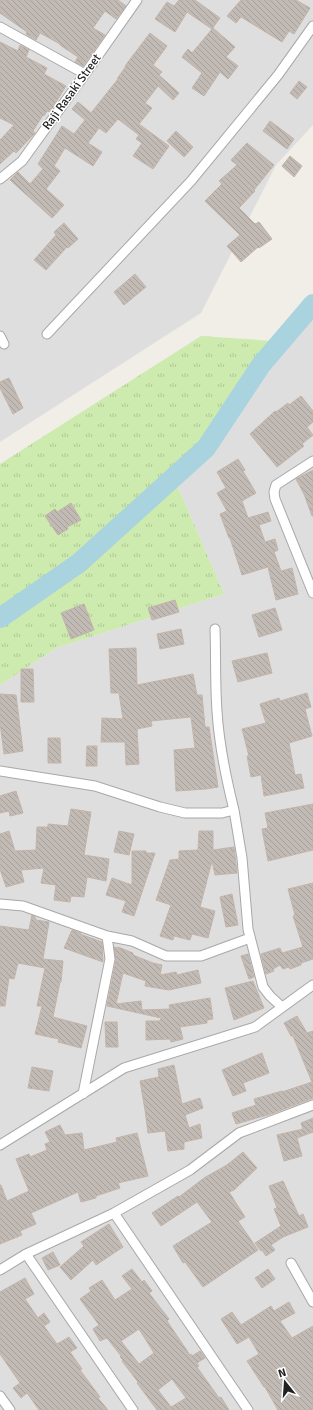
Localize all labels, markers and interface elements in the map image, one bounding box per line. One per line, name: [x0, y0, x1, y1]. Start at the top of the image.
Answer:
street label: Raji Rasaki Street: [39, 51, 105, 133]
north arrow: [265, 1362, 305, 1402]
text: N: [277, 1366, 288, 1380]

